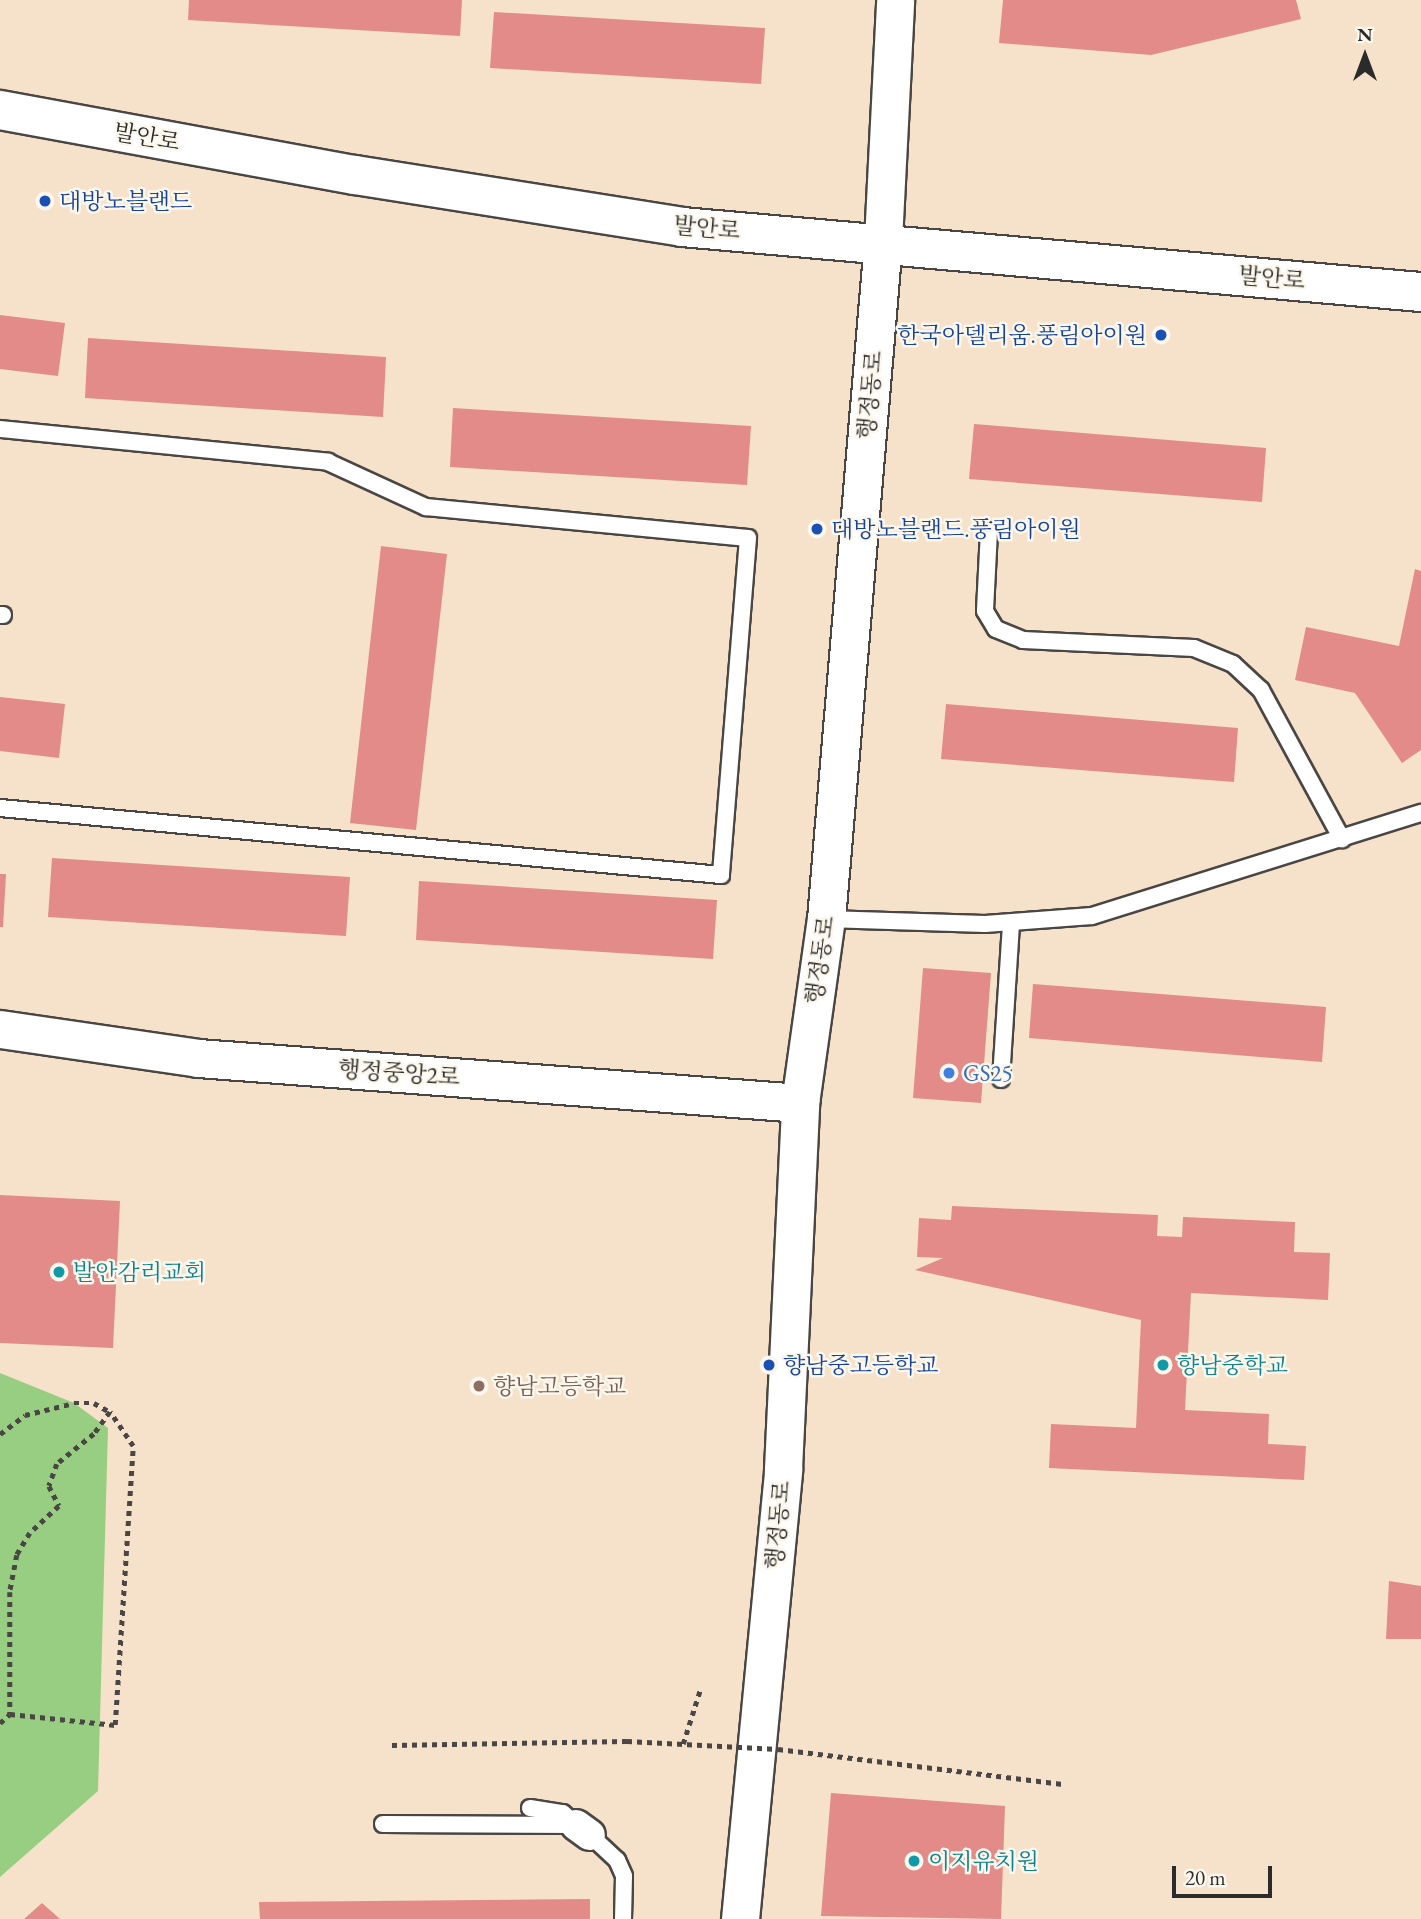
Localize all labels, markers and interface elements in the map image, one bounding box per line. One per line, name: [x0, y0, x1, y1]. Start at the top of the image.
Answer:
north arrow: [1330, 21, 1400, 91]
text: N: [1357, 22, 1373, 47]
street label: 발안로: [112, 118, 182, 156]
place label: 대방노블랜드: [59, 187, 192, 215]
marker: 대방노블랜드: [37, 193, 53, 209]
street label: 발안로: [673, 211, 741, 245]
street label: 발안로: [1238, 261, 1306, 295]
place label: 한국아델리움.풍림아이원: [897, 321, 1147, 349]
marker: 한국아델리움.풍림아이원: [1153, 327, 1169, 343]
street label: 행정동로: [852, 350, 888, 440]
place label: 대방노블랜드.풍림아이원: [831, 515, 1081, 543]
marker: 대방노블랜드.풍림아이원: [809, 521, 825, 537]
street label: 행정동로: [800, 914, 840, 1006]
street label: 행정중앙2로: [337, 1055, 461, 1091]
place label: GS25: [963, 1059, 1013, 1087]
marker: GS25: [941, 1065, 957, 1081]
place label: 발안감리교회: [73, 1258, 206, 1286]
marker: 발안감리교회: [51, 1264, 67, 1280]
place label: 향남중고등학교: [783, 1351, 939, 1379]
place label: 향남중학교: [1177, 1351, 1288, 1379]
marker: 향남중고등학교: [761, 1357, 777, 1373]
marker: 향남중학교: [1155, 1357, 1171, 1373]
place label: 향남고등학교: [493, 1372, 626, 1400]
marker: 향남고등학교: [471, 1378, 487, 1394]
street label: 행정동로: [760, 1480, 796, 1570]
place label: 이지유치원: [928, 1847, 1039, 1875]
marker: 이지유치원: [906, 1853, 922, 1869]
scale bar: [1176, 1853, 1276, 1897]
text: 20 m: [1185, 1864, 1226, 1891]

